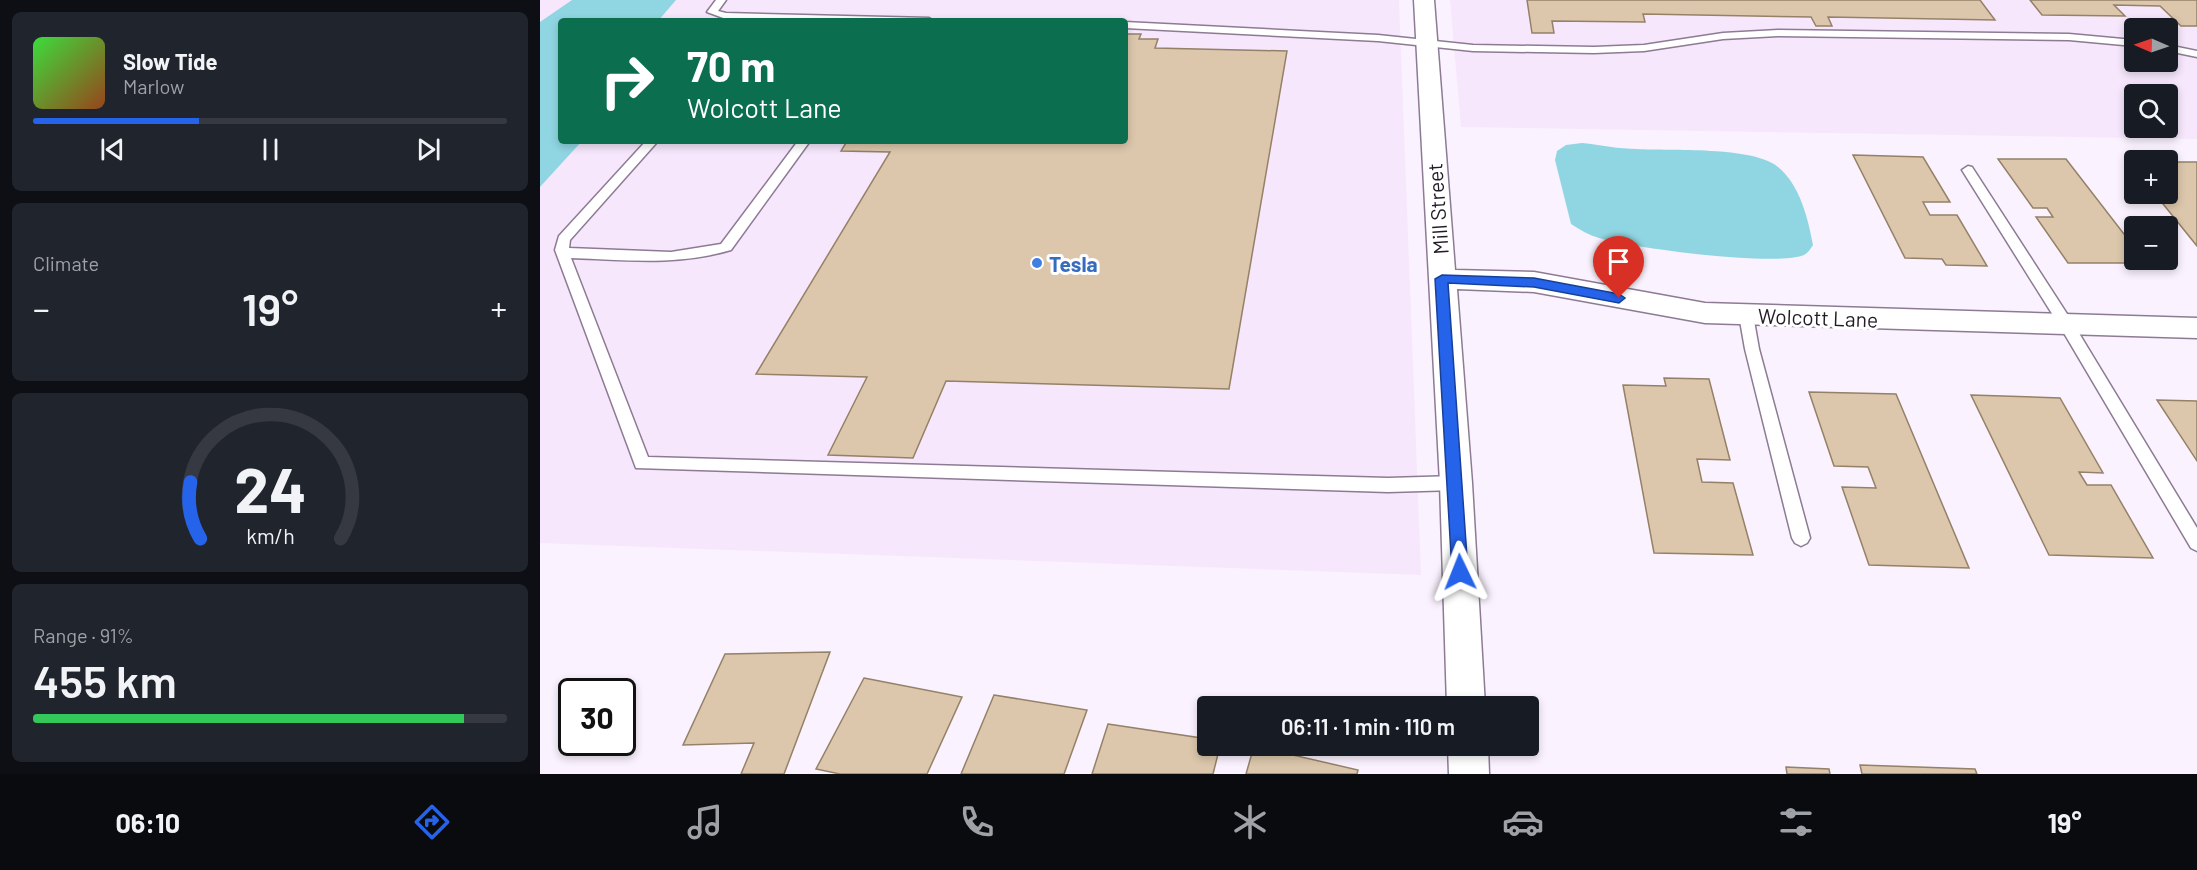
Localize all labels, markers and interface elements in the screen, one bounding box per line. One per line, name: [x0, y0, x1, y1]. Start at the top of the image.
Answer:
north arrow: [2124, 18, 2178, 72]
map controls: [2124, 18, 2178, 270]
text: 70 m: [687, 40, 775, 90]
icon: right: [588, 42, 666, 120]
text: Slow Tide: [123, 48, 218, 74]
text: Marlow: [123, 74, 184, 98]
button: search: [2124, 84, 2178, 138]
text: Wolcott Lane: [687, 91, 842, 123]
icon: previous: [96, 133, 129, 166]
icon: pause: [254, 133, 287, 166]
icon: next: [412, 133, 445, 166]
button: +: [2124, 150, 2178, 204]
street label: Mill Street: [1421, 162, 1453, 256]
button: −: [2124, 216, 2178, 270]
pin: [1593, 236, 1644, 298]
icon: arrive: [1602, 245, 1635, 278]
text: Climate: [33, 251, 99, 275]
place label: Tesla: [1049, 251, 1098, 276]
marker: Tesla: [1030, 256, 1044, 270]
text: 19°: [242, 281, 298, 335]
text: −: [33, 288, 50, 328]
text: +: [491, 288, 507, 328]
street label: Wolcott Lane: [1757, 302, 1879, 332]
text: 24: [234, 451, 306, 525]
text: km/h: [246, 524, 294, 549]
position arrow: [1428, 540, 1492, 604]
text: Range · 91%: [33, 623, 134, 647]
text: 455 km: [33, 653, 177, 707]
speed limit sign: 30: [558, 678, 636, 756]
text: 06:11 · 1 min · 110 m: [1281, 713, 1455, 739]
icon: directions: [411, 801, 453, 843]
icon: music: [684, 801, 726, 843]
icon: phone: [956, 801, 998, 843]
icon: climate: [1229, 801, 1271, 843]
icon: car: [1502, 801, 1544, 843]
icon: filters: [1775, 801, 1817, 843]
text: 06:10: [115, 806, 180, 838]
text: 19°: [2048, 806, 2082, 838]

